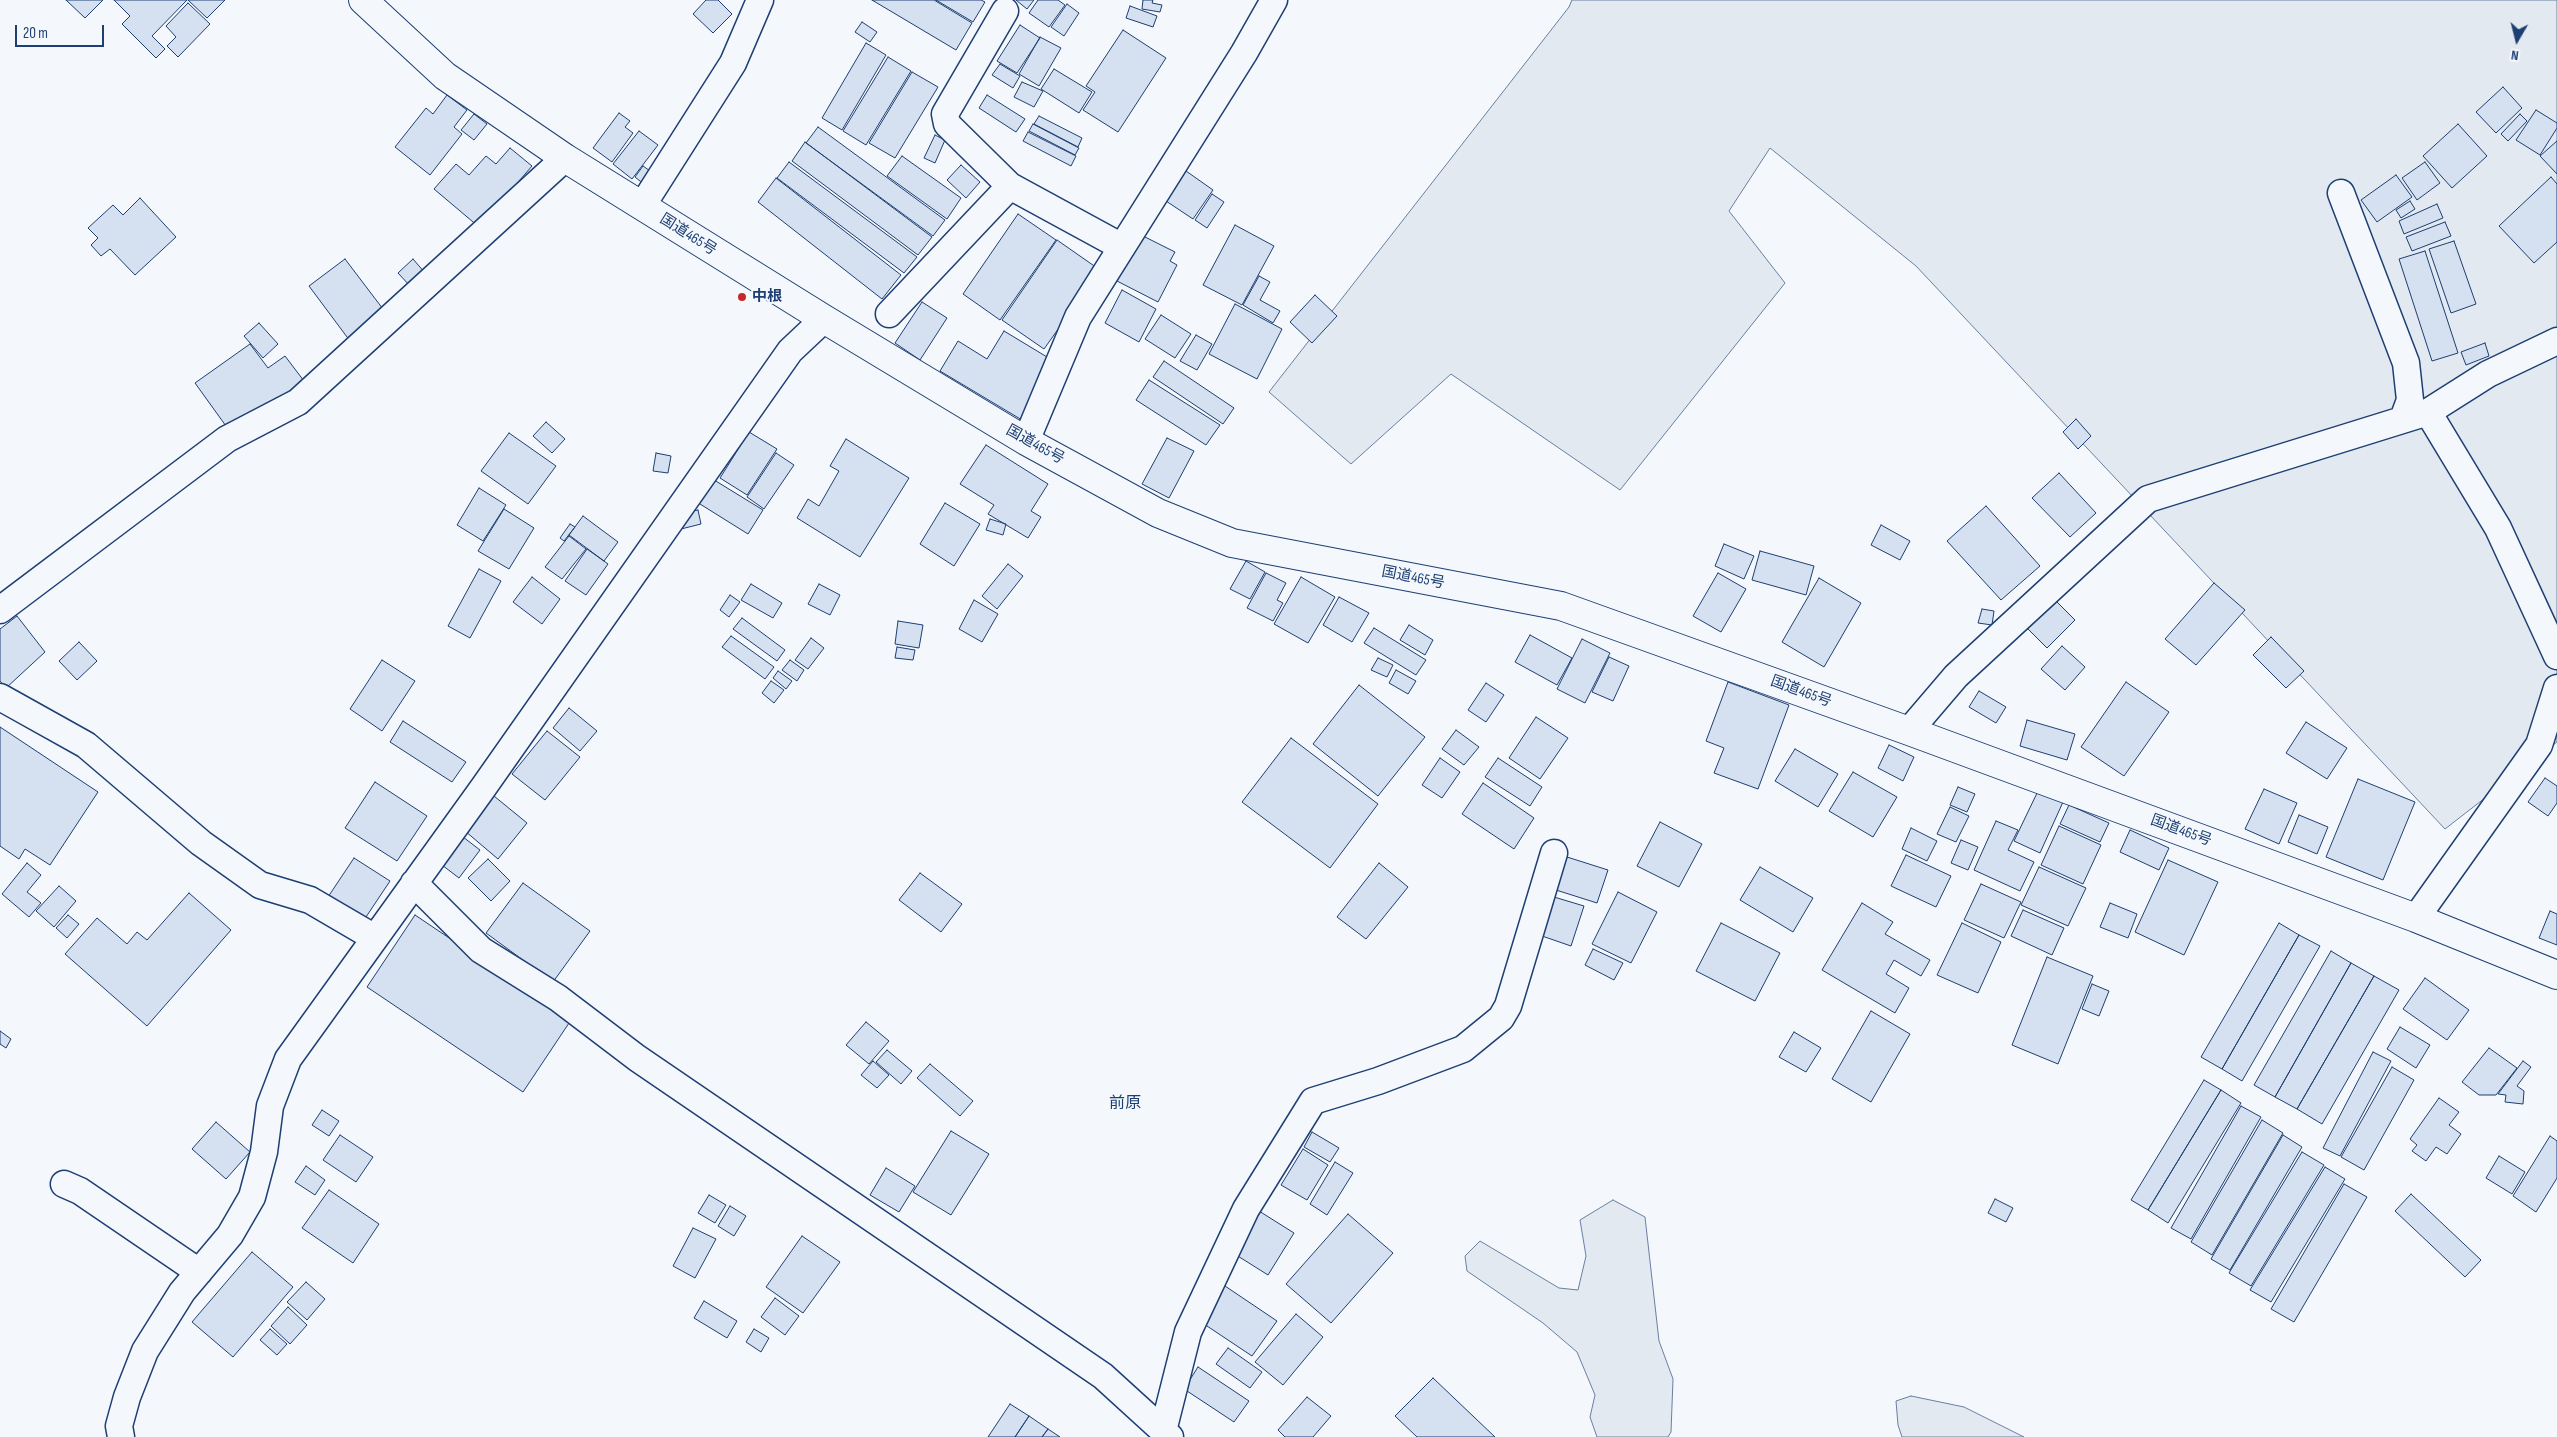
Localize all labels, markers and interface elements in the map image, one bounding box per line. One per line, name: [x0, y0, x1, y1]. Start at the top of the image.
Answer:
scale bar: [18, 15, 106, 47]
north arrow: [2492, 15, 2542, 65]
text: 20 m: [23, 24, 48, 43]
text: N: [2510, 46, 2520, 64]
street label: 国道465号: [656, 210, 720, 260]
place label: 中根: [752, 288, 782, 306]
marker: 中根: [736, 291, 748, 303]
street label: 国道465号: [1003, 422, 1067, 468]
street label: 国道465号: [1380, 563, 1446, 593]
street label: 国道465号: [1768, 673, 1834, 711]
street label: 国道465号: [2148, 812, 2214, 850]
district label: 前原: [1109, 1094, 1141, 1114]

